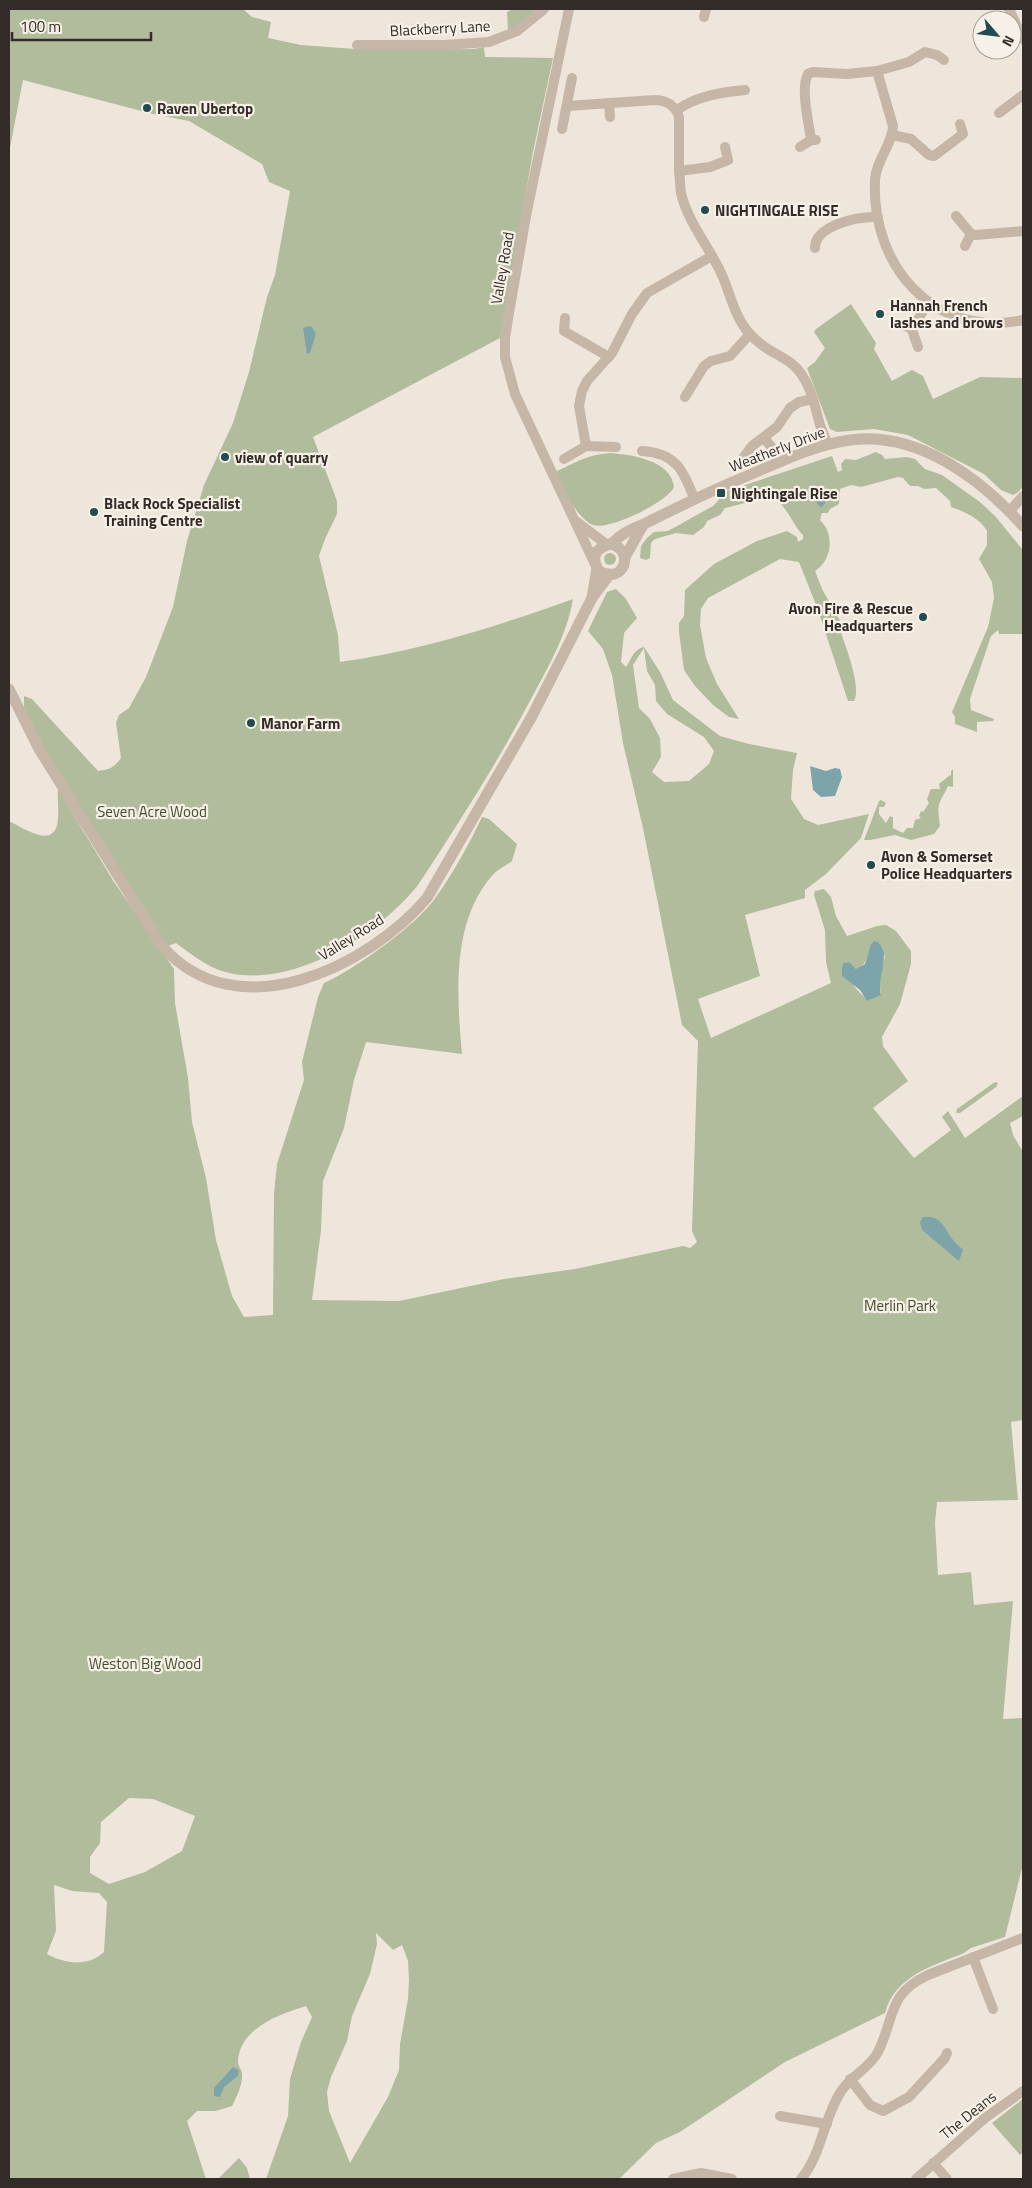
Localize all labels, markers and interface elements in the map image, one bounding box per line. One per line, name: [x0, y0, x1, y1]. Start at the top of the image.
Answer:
scale bar: [12, 10, 151, 42]
north arrow: [972, 10, 1022, 60]
street label: Blackberry Lane: [389, 14, 491, 42]
text: 100 m: [20, 15, 61, 38]
text: N: [997, 32, 1020, 51]
place label: Raven Ubertop: [157, 97, 253, 120]
marker: Raven Ubertop: [141, 102, 153, 114]
place label: NIGHTINGALE RISE: [715, 199, 839, 222]
marker: NIGHTINGALE RISE: [699, 204, 711, 216]
street label: Valley Road: [484, 230, 520, 306]
place label: Hannah French lashes and brows: [890, 294, 1003, 334]
marker: Hannah French lashes and brows: [874, 308, 886, 320]
street label: Weatherly Drive: [726, 420, 828, 478]
place label: view of quarry: [235, 446, 329, 469]
marker: view of quarry: [219, 451, 231, 463]
place label: Nightingale Rise: [731, 482, 838, 505]
marker: Nightingale Rise: [715, 487, 727, 499]
place label: Black Rock Specialist Training Centre: [104, 492, 241, 532]
marker: Black Rock Specialist Training Centre: [88, 506, 100, 518]
place label: Avon Fire & Rescue Headquarters: [789, 597, 913, 637]
marker: Avon Fire & Rescue Headquarters: [917, 611, 929, 623]
place label: Manor Farm: [261, 712, 340, 735]
marker: Manor Farm: [245, 717, 257, 729]
park label: Seven Acre Wood: [97, 800, 207, 823]
place label: Avon & Somerset Police Headquarters: [881, 845, 1012, 885]
marker: Avon & Somerset Police Headquarters: [865, 859, 877, 871]
street label: Valley Road: [314, 908, 388, 966]
park label: Merlin Park: [864, 1294, 936, 1317]
park label: Weston Big Wood: [89, 1652, 201, 1675]
street label: The Deans: [935, 2085, 1001, 2145]

